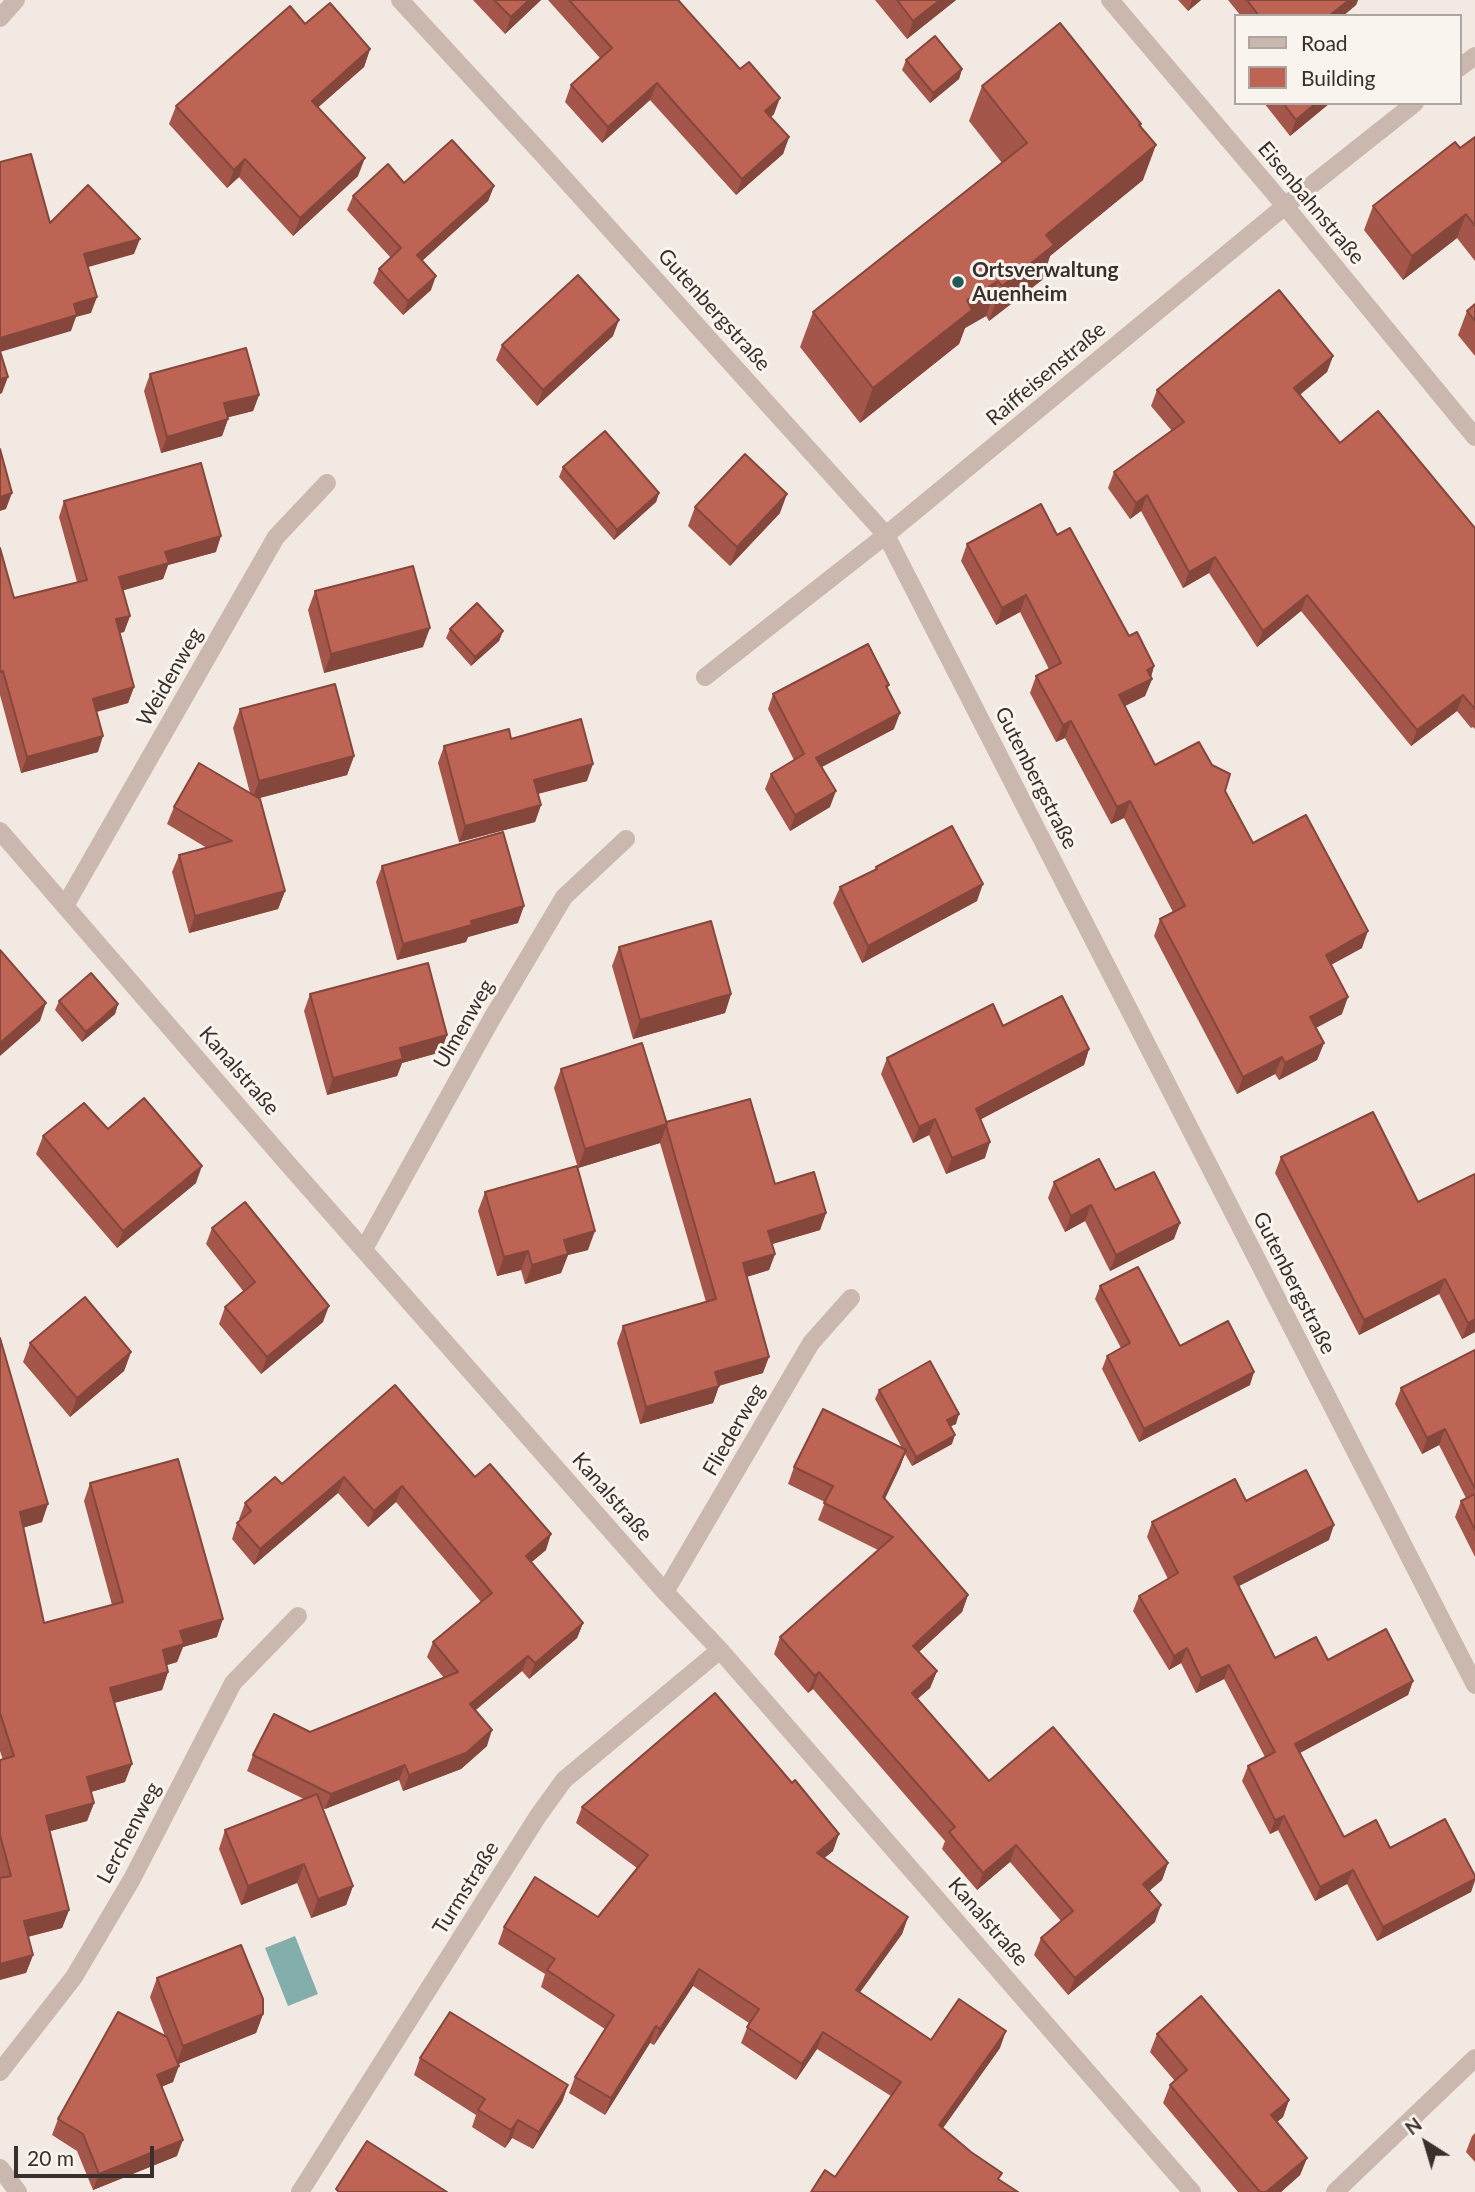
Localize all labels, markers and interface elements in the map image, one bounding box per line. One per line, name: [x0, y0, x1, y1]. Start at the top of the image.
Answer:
legend: [1234, 14, 1461, 105]
text: Road: [1301, 30, 1348, 55]
text: Building: [1301, 65, 1376, 90]
street label: Eisenbahnstraße: [1252, 137, 1370, 269]
street label: Gutenbergstraße: [652, 244, 776, 376]
place label: Ortsverwaltung Auenheim: [972, 257, 1118, 307]
marker: Ortsverwaltung Auenheim: [950, 274, 966, 290]
street label: Raiffeisenstraße: [981, 317, 1111, 431]
street label: Weidenweg: [132, 623, 208, 731]
street label: Gutenbergstraße: [989, 703, 1083, 853]
street label: Ulmenweg: [428, 975, 500, 1073]
street label: Kanalstraße: [194, 1022, 284, 1120]
street label: Gutenbergstraße: [1247, 1208, 1341, 1358]
street label: Fliederweg: [698, 1380, 770, 1480]
street label: Kanalstraße: [567, 1448, 657, 1546]
street label: Lerchenweg: [92, 1778, 166, 1888]
street label: Turmstraße: [428, 1837, 504, 1939]
street label: Kanalstraße: [943, 1873, 1033, 1971]
north arrow: [1391, 2108, 1461, 2178]
text: N: [1400, 2112, 1426, 2139]
scale bar: [18, 2132, 158, 2176]
text: 20 m: [27, 2145, 74, 2170]

